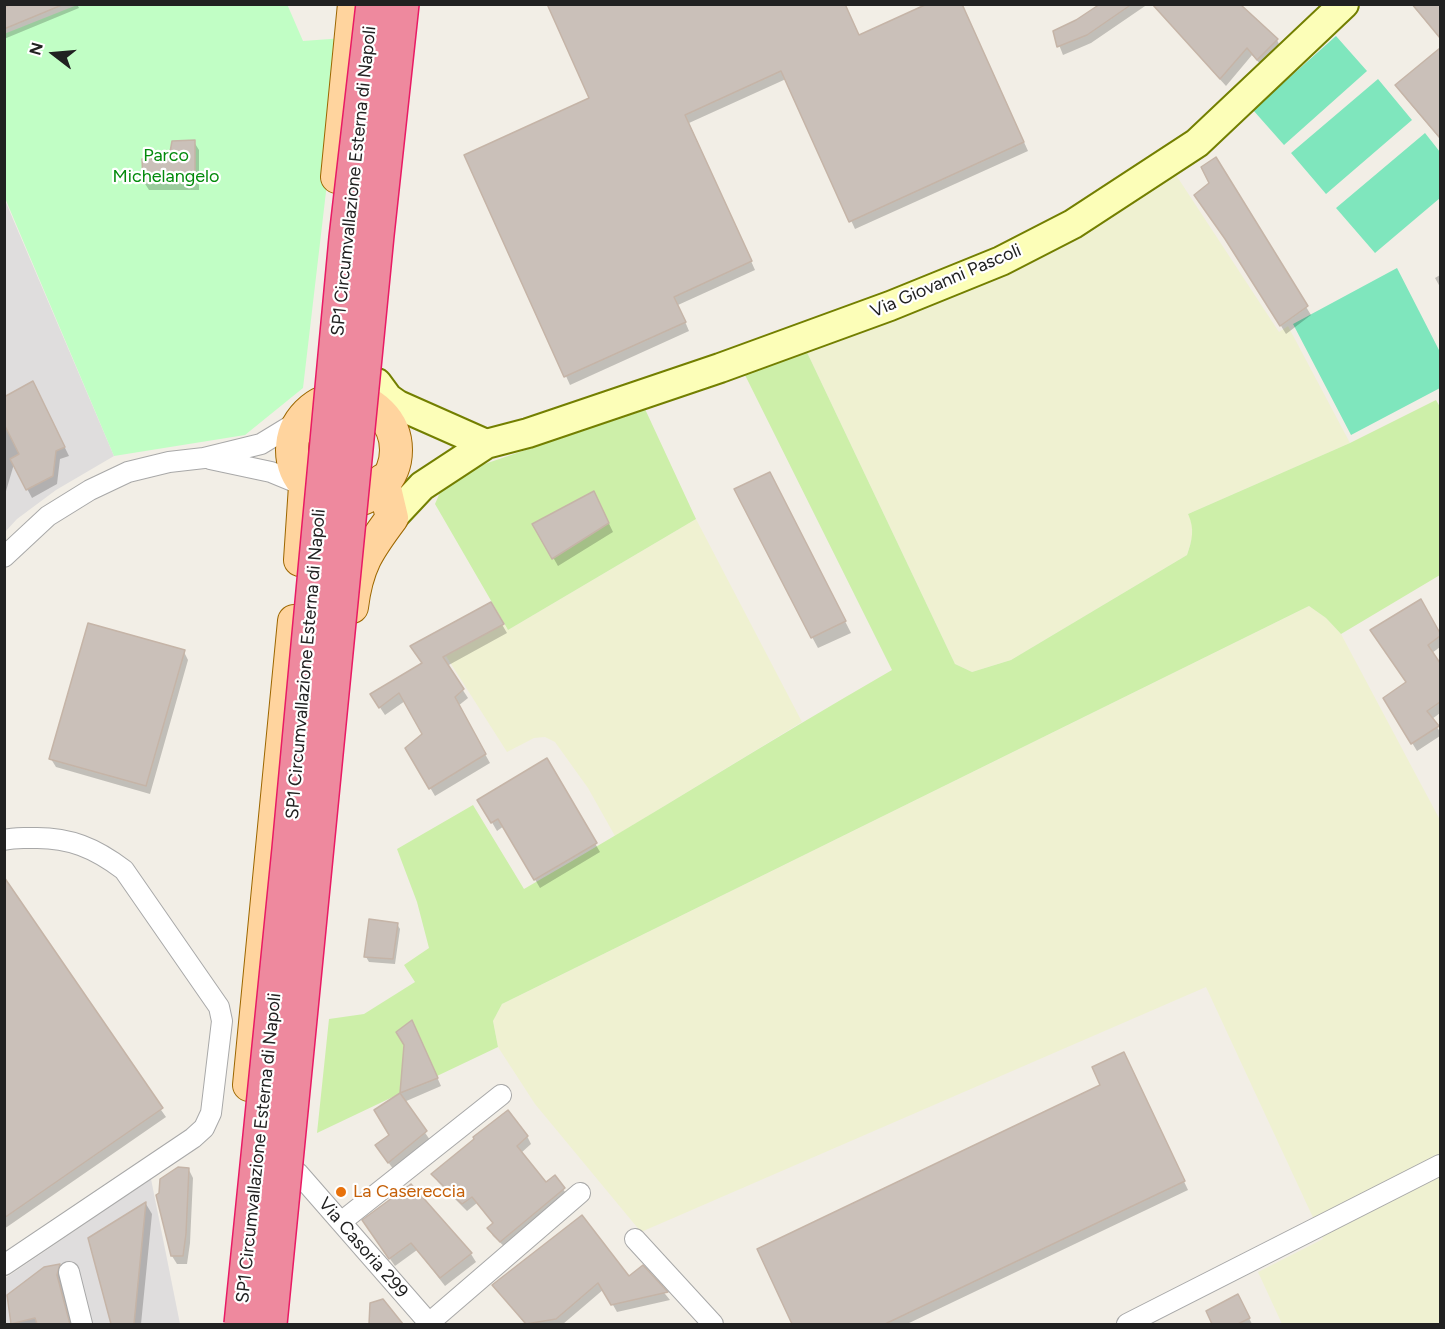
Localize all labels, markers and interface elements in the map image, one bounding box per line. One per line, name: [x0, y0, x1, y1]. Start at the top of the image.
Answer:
north arrow: [24, 24, 84, 84]
street label: SP1 Circumvallazione Esterna di Napoli: [327, 25, 381, 337]
text: N: [25, 40, 47, 57]
park label: Parco Michelangelo: [113, 145, 219, 188]
street label: Via Giovanni Pascoli: [867, 240, 1025, 322]
street label: SP1 Circumvallazione Esterna di Napoli: [282, 508, 330, 820]
street label: SP1 Circumvallazione Esterna di Napoli: [232, 992, 286, 1304]
place label: La Casereccia: [353, 1181, 465, 1203]
marker: La Casereccia: [334, 1185, 348, 1199]
street label: Via Casoria 299: [314, 1194, 412, 1302]

